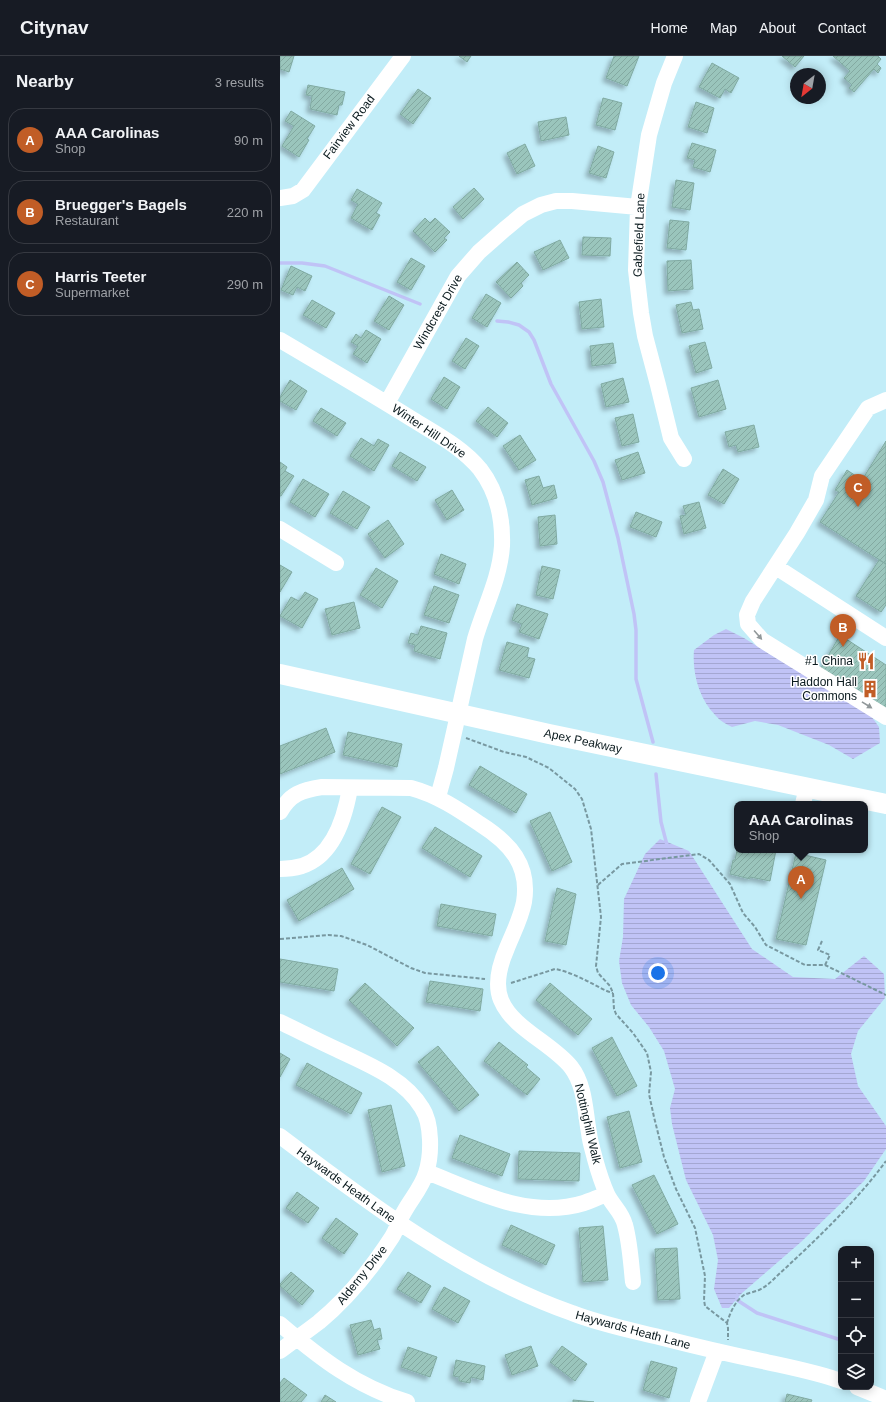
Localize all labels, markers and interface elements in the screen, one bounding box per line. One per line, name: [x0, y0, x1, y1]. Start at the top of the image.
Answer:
text: Citynav: [20, 17, 89, 38]
text: Home: [651, 20, 688, 36]
text: Map: [710, 20, 737, 36]
text: About: [759, 20, 796, 36]
text: Contact: [818, 20, 866, 36]
north arrow: [790, 68, 826, 104]
text: Nearby: [16, 72, 74, 91]
text: 3 results: [215, 75, 264, 90]
street label: Fairview Road: [320, 92, 378, 162]
text: AAA Carolinas: [55, 124, 159, 141]
text: A: [25, 133, 35, 148]
text: 90 m: [234, 133, 263, 148]
text: Shop: [55, 141, 85, 156]
street label: Gablefield Lane: [631, 192, 647, 277]
text: Bruegger's Bagels: [55, 196, 187, 213]
text: B: [25, 205, 35, 220]
text: 220 m: [227, 205, 263, 220]
text: Restaurant: [55, 213, 119, 228]
text: Harris Teeter: [55, 268, 146, 285]
street label: Windcrest Drive: [411, 272, 465, 352]
text: C: [25, 277, 35, 292]
text: 290 m: [227, 277, 263, 292]
text: Supermarket: [55, 285, 129, 300]
street label: Winter Hill Drive: [389, 401, 469, 461]
pin: C: [845, 474, 871, 507]
pin: B: [830, 614, 856, 647]
one-way arrow: [753, 630, 762, 640]
restaurant icon: #1 China: [856, 651, 876, 671]
place label: #1 China: [805, 654, 853, 668]
place label: Haddon Hall Commons: [791, 675, 857, 703]
building icon: Haddon Hall Commons: [860, 679, 880, 699]
one-way arrow: [861, 702, 873, 709]
street label: Apex Peakway: [543, 726, 623, 756]
popup: [734, 801, 868, 853]
text: AAA Carolinas: [749, 811, 853, 828]
text: Shop: [749, 828, 779, 843]
pin: A: [788, 866, 814, 899]
your location: [648, 963, 668, 983]
street label: Nottinghill Walk: [572, 1082, 604, 1167]
street label: Haywards Heath Lane: [294, 1144, 398, 1226]
street label: Alderny Drive: [334, 1242, 390, 1307]
map controls: [838, 1246, 874, 1390]
button: +: [838, 1246, 874, 1282]
button: −: [838, 1282, 874, 1318]
street label: Haywards Heath Lane: [574, 1308, 692, 1352]
button: locate: [838, 1318, 874, 1354]
button: layers: [838, 1354, 874, 1390]

